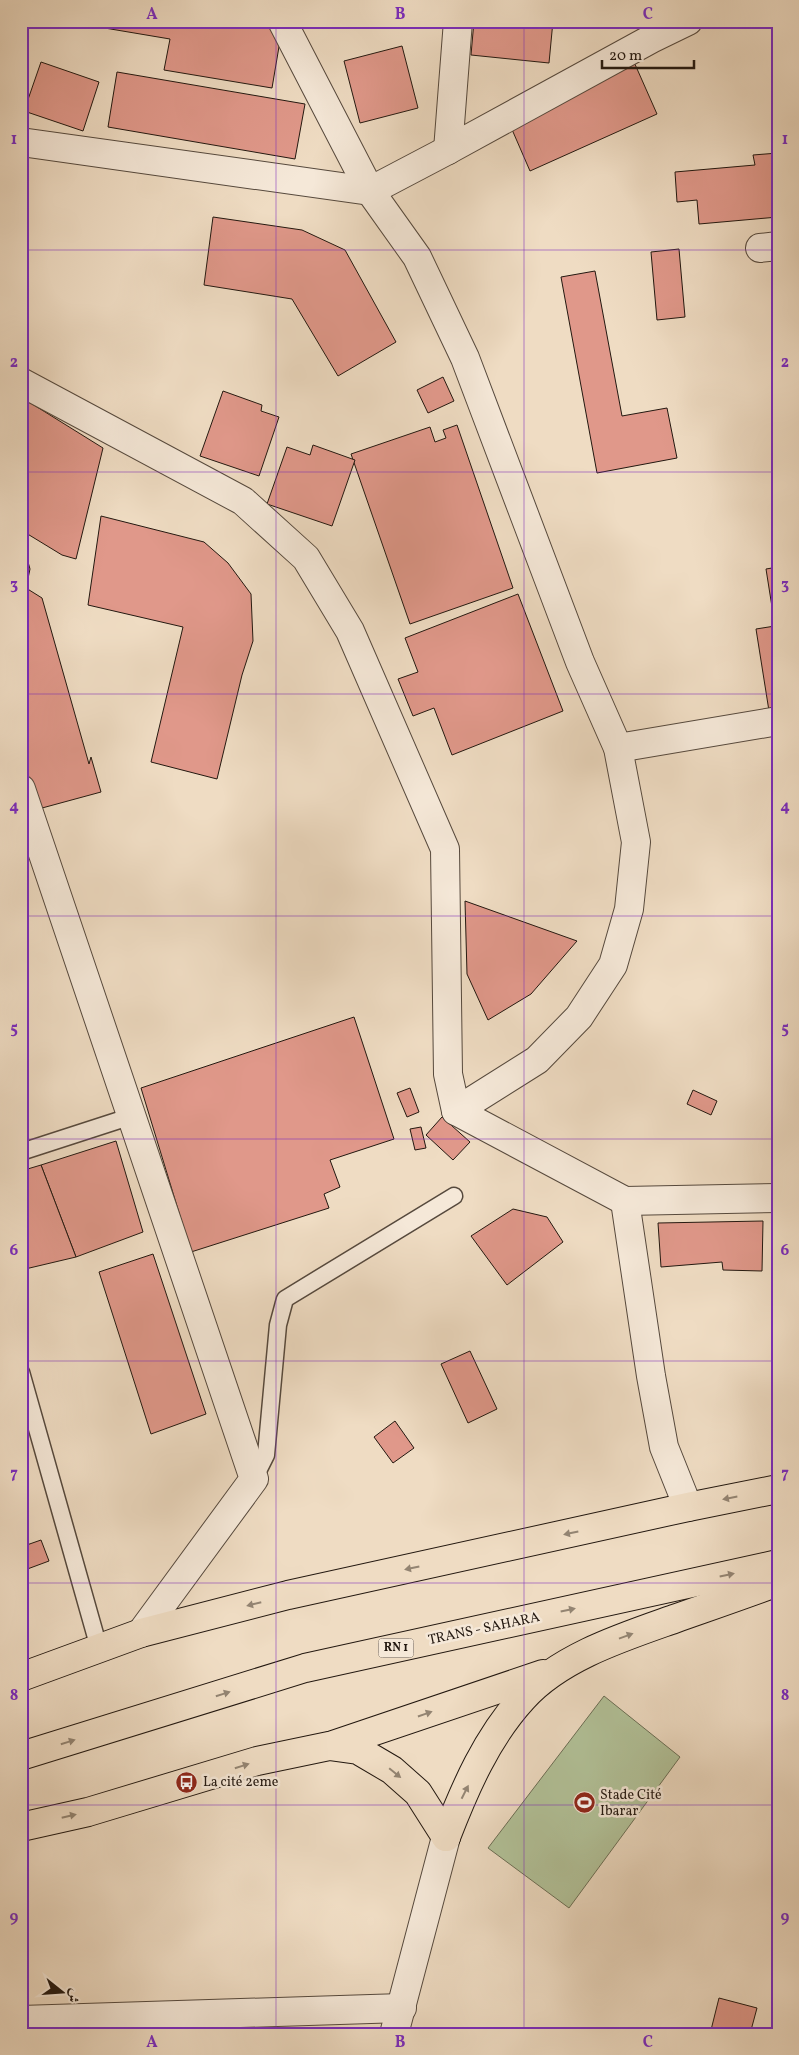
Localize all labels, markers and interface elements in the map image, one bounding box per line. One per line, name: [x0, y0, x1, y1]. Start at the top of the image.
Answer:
text: A: [146, 4, 158, 26]
text: B: [395, 4, 406, 26]
text: C: [643, 4, 653, 26]
scale bar: [602, 38, 694, 70]
text: 20 m: [609, 46, 642, 67]
text: 1: [11, 129, 17, 151]
text: 1: [782, 129, 788, 151]
text: 2: [10, 352, 18, 374]
text: 2: [781, 352, 789, 374]
text: 3: [10, 574, 18, 596]
text: 3: [781, 574, 789, 596]
text: 4: [9, 796, 19, 818]
text: 4: [780, 796, 790, 818]
text: 5: [10, 1018, 18, 1040]
text: 5: [781, 1018, 789, 1040]
text: 6: [10, 1240, 19, 1262]
text: 6: [781, 1240, 790, 1262]
text: 7: [10, 1463, 18, 1485]
text: 7: [781, 1463, 789, 1485]
one-way arrow: [722, 1495, 738, 1503]
one-way arrow: [563, 1529, 579, 1537]
one-way arrow: [405, 1564, 420, 1572]
one-way arrow: [719, 1571, 735, 1579]
one-way arrow: [246, 1600, 262, 1608]
one-way arrow: [560, 1606, 576, 1614]
street label: TRANS - SAHARA: [426, 1608, 542, 1650]
one-way arrow: [619, 1632, 634, 1639]
road number: RN 1: [378, 1639, 414, 1658]
text: 8: [10, 1685, 18, 1707]
text: 8: [781, 1685, 789, 1707]
one-way arrow: [216, 1689, 231, 1697]
one-way arrow: [418, 1710, 433, 1718]
one-way arrow: [60, 1738, 75, 1745]
one-way arrow: [234, 1761, 249, 1769]
one-way arrow: [388, 1767, 401, 1778]
bus stop icon: La cité 2eme: [175, 1770, 199, 1794]
place label: La cité 2eme: [203, 1773, 279, 1792]
one-way arrow: [461, 1785, 469, 1799]
place label: Stade Cité Ibarar: [600, 1786, 662, 1821]
sports icon: Stade Cité Ibarar: [572, 1791, 596, 1815]
one-way arrow: [61, 1812, 76, 1820]
text: 9: [10, 1907, 19, 1929]
text: 9: [781, 1907, 790, 1929]
north arrow: [38, 1968, 88, 2018]
text: ش: [62, 1986, 84, 2005]
text: A: [146, 2032, 158, 2054]
text: B: [395, 2032, 406, 2054]
text: C: [643, 2032, 653, 2054]

